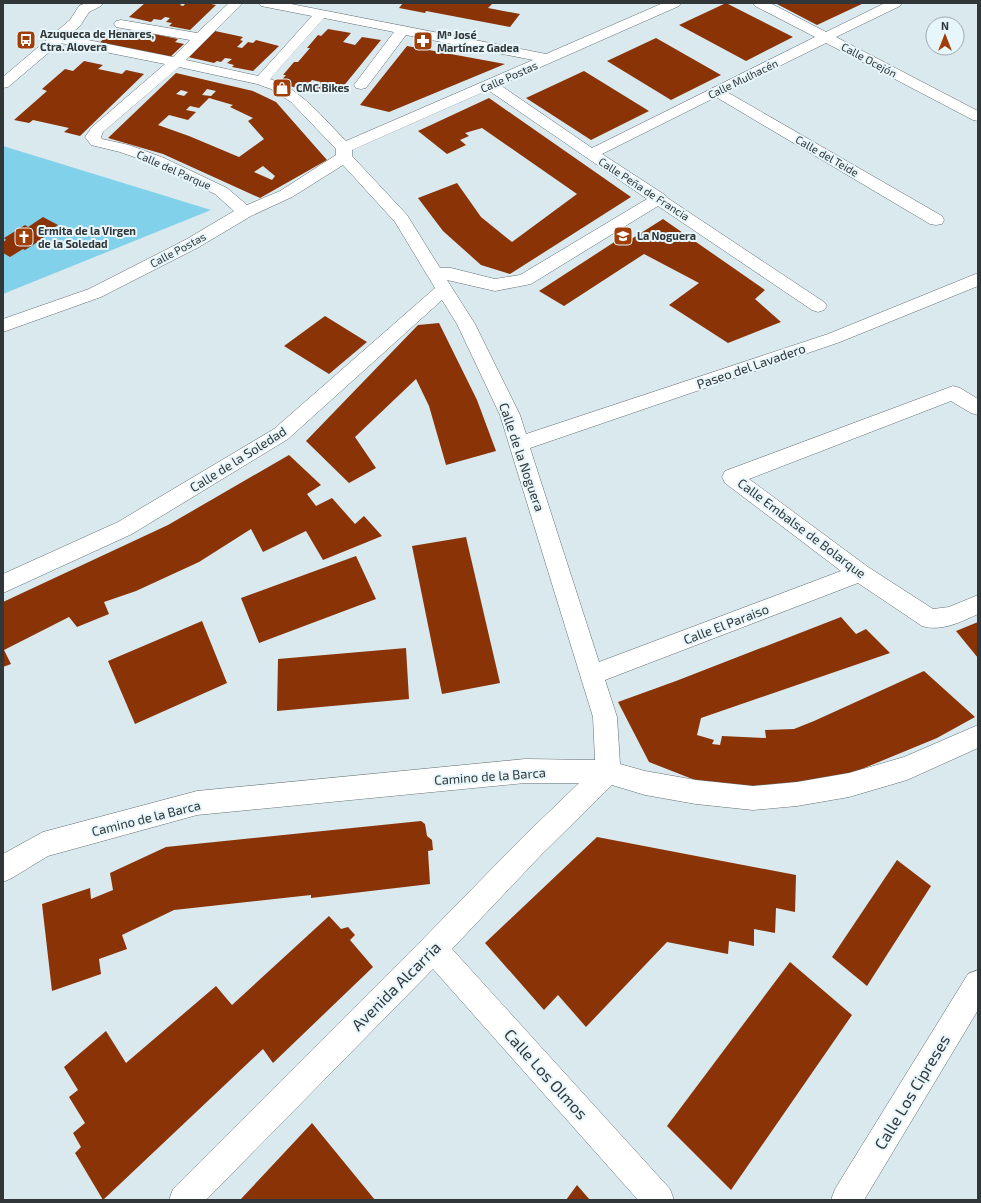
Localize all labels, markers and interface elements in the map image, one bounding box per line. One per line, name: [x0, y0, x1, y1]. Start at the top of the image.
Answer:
north arrow: [925, 16, 965, 56]
text: N: [941, 19, 949, 32]
place label: Azuqueca de Henares, Ctra. Alovera: [40, 27, 154, 53]
place label: Mª José Martínez Gadea: [437, 28, 519, 54]
bus stop icon: Azuqueca de Henares, Ctra. Alovera: [15, 29, 37, 51]
pharmacy icon: Mª José Martínez Gadea: [412, 30, 434, 52]
street label: Calle Ocejón: [839, 39, 899, 81]
street label: Calle Mulhacén: [706, 56, 780, 101]
street label: Calle Postas: [478, 58, 540, 95]
shop icon: CMC Bikes: [271, 77, 293, 99]
place label: CMC Bikes: [296, 81, 350, 94]
street label: Calle del Teide: [793, 132, 861, 179]
street label: Calle del Parque: [135, 147, 214, 192]
street label: Calle Peña de Francia: [596, 154, 692, 223]
place label: Ermita de la Virgen de la Soledad: [38, 224, 136, 250]
school or university icon: La Noguera: [612, 225, 634, 247]
church icon: Ermita de la Virgen de la Soledad: [13, 226, 35, 248]
street label: Calle Postas: [148, 229, 208, 270]
place label: La Noguera: [637, 229, 696, 242]
street label: Paseo del Lavadero: [694, 340, 808, 392]
street label: Calle de la Noguera: [496, 401, 548, 513]
street label: Calle de la Soledad: [187, 423, 289, 495]
street label: Calle Embalse de Bolarque: [735, 475, 869, 581]
street label: Calle El Paraiso: [681, 600, 771, 648]
street label: Camino de la Barca: [434, 764, 546, 788]
street label: Camino de la Barca: [90, 797, 202, 839]
street label: Avenida Alcarria: [347, 937, 444, 1034]
street label: Calle Los Olmos: [501, 1024, 592, 1123]
street label: Calle Los Cipreses: [870, 1031, 953, 1153]

